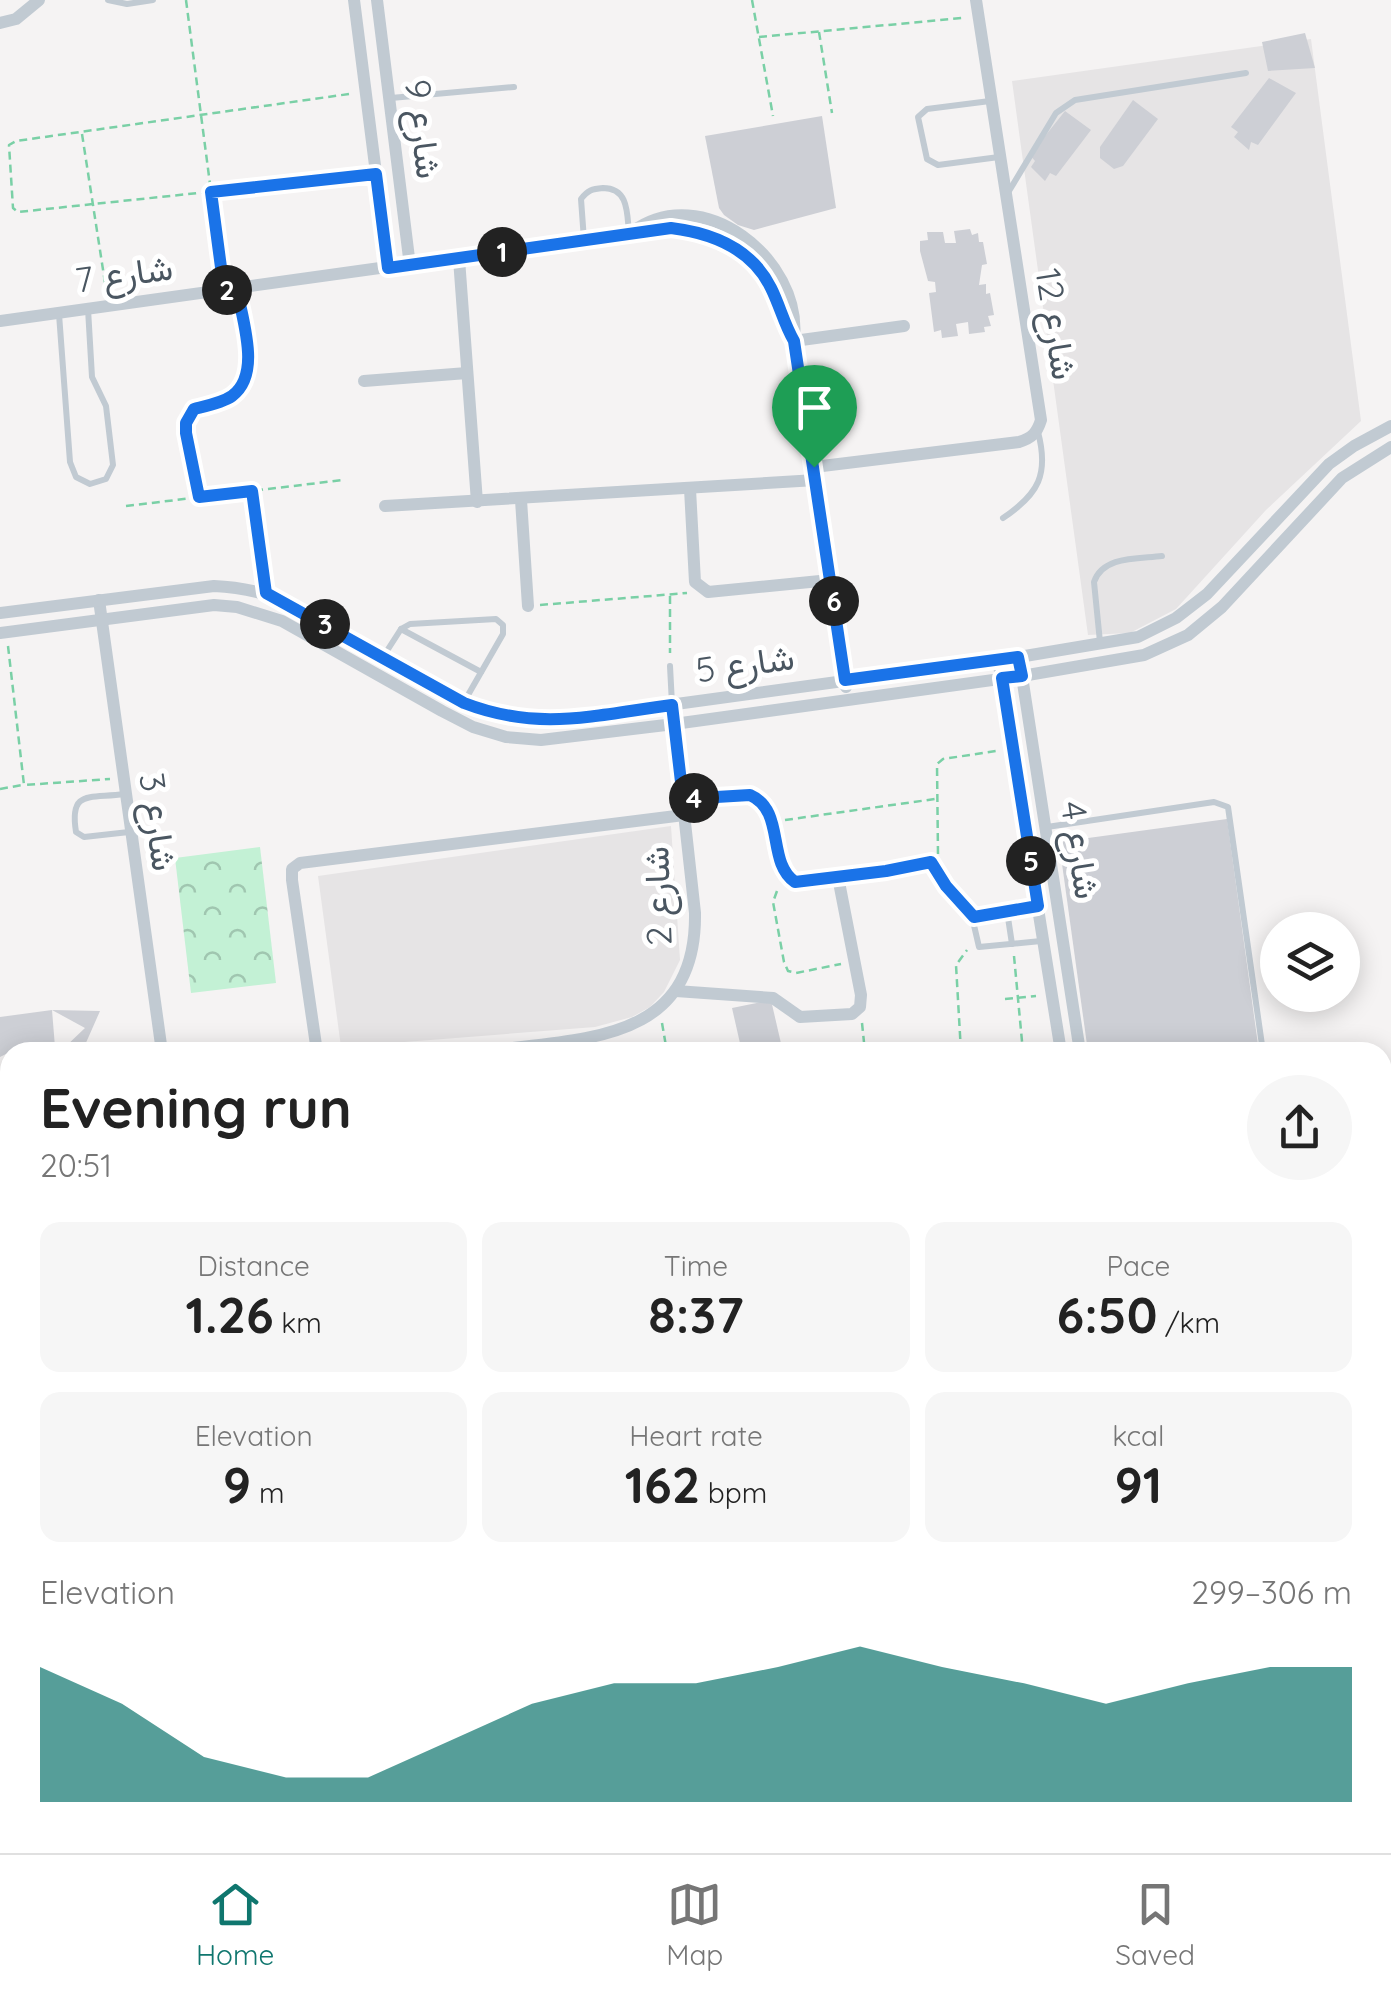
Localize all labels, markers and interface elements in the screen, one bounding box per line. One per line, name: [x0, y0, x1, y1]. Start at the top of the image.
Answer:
street label: شارع 9: [393, 77, 452, 181]
pin: 1: [477, 227, 527, 277]
text: 1: [497, 234, 507, 269]
street label: شارع 7: [72, 244, 176, 305]
pin: 2: [202, 265, 252, 315]
street label: شارع 12: [1024, 265, 1088, 383]
text: 2: [219, 272, 235, 307]
pin: [772, 365, 857, 468]
icon: arrive: [787, 380, 842, 435]
pin: 6: [809, 576, 859, 626]
text: 6: [826, 583, 842, 618]
pin: 3: [300, 599, 350, 649]
text: 3: [317, 606, 333, 641]
street label: شارع 5: [693, 634, 797, 695]
street label: شارع 3: [127, 770, 188, 874]
pin: 4: [669, 773, 719, 823]
text: 4: [686, 780, 702, 815]
street label: شارع 4: [1049, 798, 1110, 902]
pin: 5: [1006, 836, 1056, 886]
text: 5: [1023, 843, 1039, 878]
street label: شارع 2: [633, 846, 684, 946]
map controls: [1260, 912, 1360, 1012]
button: layers: [1260, 912, 1360, 1012]
text: Evening run: [40, 1073, 352, 1142]
button: share: [1247, 1075, 1352, 1180]
text: 20:51: [40, 1145, 112, 1185]
text: Distance: [198, 1248, 310, 1283]
text: Time: [664, 1248, 728, 1283]
text: Pace: [1106, 1248, 1170, 1283]
text: 1.26: [186, 1283, 274, 1346]
text: 8:37: [648, 1283, 744, 1346]
text: 6:50: [1057, 1283, 1157, 1346]
text: km: [274, 1305, 322, 1340]
text: /km: [1157, 1305, 1220, 1340]
text: Elevation: [195, 1418, 313, 1453]
text: Heart rate: [629, 1418, 763, 1453]
text: kcal: [1112, 1418, 1164, 1453]
text: 9: [223, 1453, 251, 1516]
text: 162: [625, 1453, 700, 1516]
text: 91: [1114, 1453, 1162, 1516]
text: m: [251, 1475, 284, 1510]
text: bpm: [700, 1475, 767, 1510]
text: Elevation: [40, 1572, 175, 1612]
text: 299–306 m: [1191, 1572, 1352, 1612]
tab: Home: [196, 1877, 274, 1972]
tab: Map: [666, 1877, 723, 1972]
tab: Saved: [1115, 1877, 1195, 1972]

